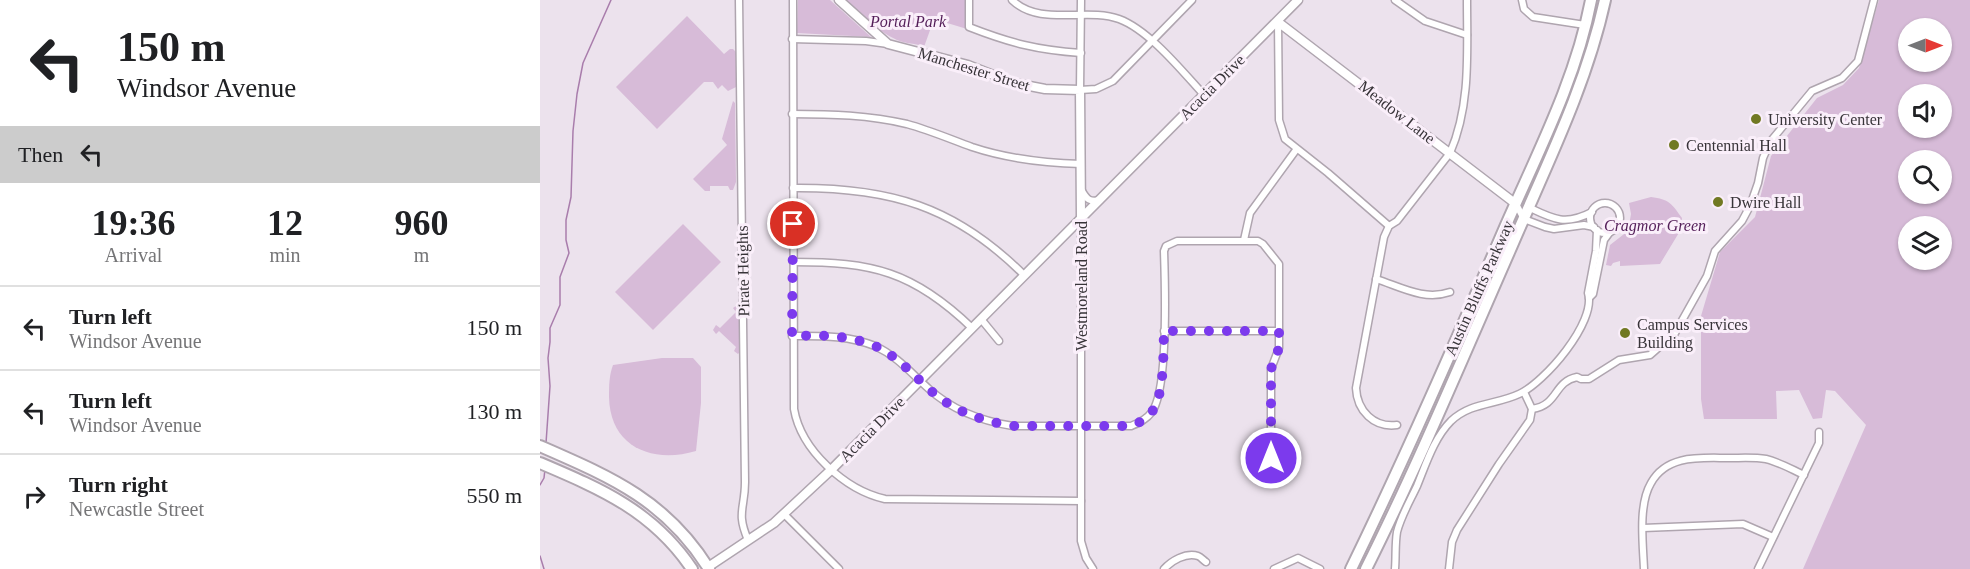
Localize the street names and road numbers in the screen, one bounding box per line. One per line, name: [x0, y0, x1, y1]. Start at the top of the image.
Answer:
street label: Manchester Street: [916, 44, 1032, 94]
street label: Acacia Drive: [1176, 51, 1248, 123]
street label: Meadow Lane: [1356, 77, 1438, 147]
street label: Austin Bluffs Parkway: [1441, 218, 1517, 359]
street label: Westmoreland Road: [1073, 221, 1090, 351]
street label: Pirate Heights: [734, 225, 753, 317]
street label: Acacia Drive: [836, 393, 908, 465]

